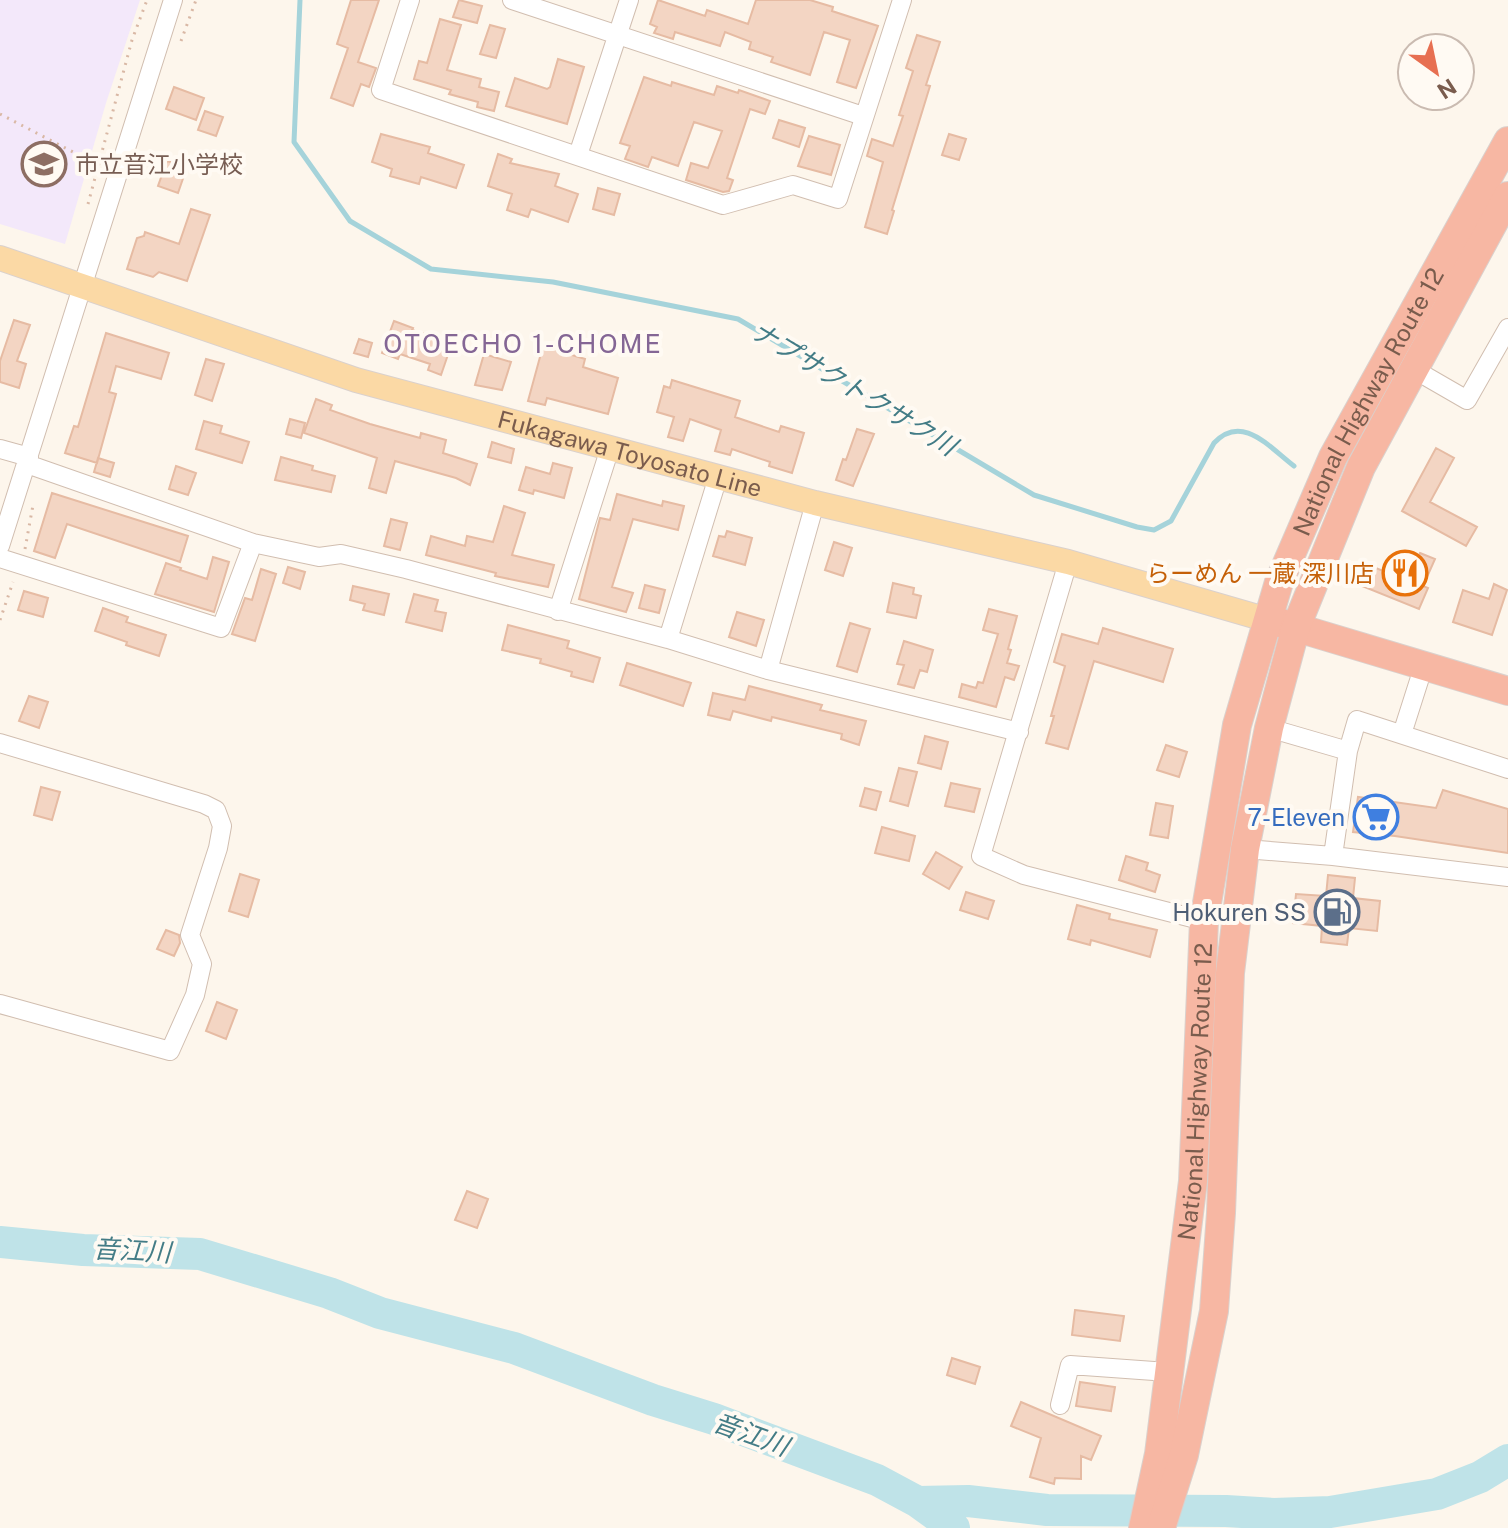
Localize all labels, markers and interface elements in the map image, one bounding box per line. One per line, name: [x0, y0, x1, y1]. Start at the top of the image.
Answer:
north arrow: [1396, 32, 1476, 112]
text: N: [1433, 73, 1461, 104]
school or university icon: 市立音江小学校: [20, 140, 68, 188]
place label: 市立音江小学校: [75, 150, 243, 178]
street label: National Highway Route 12: [1287, 263, 1449, 540]
water label: ナプサクトクサク川: [746, 314, 965, 463]
district label: OTOECHO 1-CHOME: [383, 328, 663, 359]
street label: Fukagawa Toyosato Line: [495, 405, 765, 502]
restaurant icon: らーめん 一蔵 深川店: [1381, 549, 1429, 597]
place label: らーめん 一蔵 深川店: [1146, 559, 1374, 587]
supermarket icon: 7-Eleven: [1352, 793, 1400, 841]
place label: 7-Eleven: [1248, 803, 1345, 831]
fuel station icon: Hokuren SS: [1313, 888, 1361, 936]
place label: Hokuren SS: [1172, 898, 1306, 926]
street label: National Highway Route 12: [1172, 942, 1217, 1242]
water label: 音江川: [92, 1232, 175, 1268]
water label: 音江川: [709, 1406, 796, 1463]

